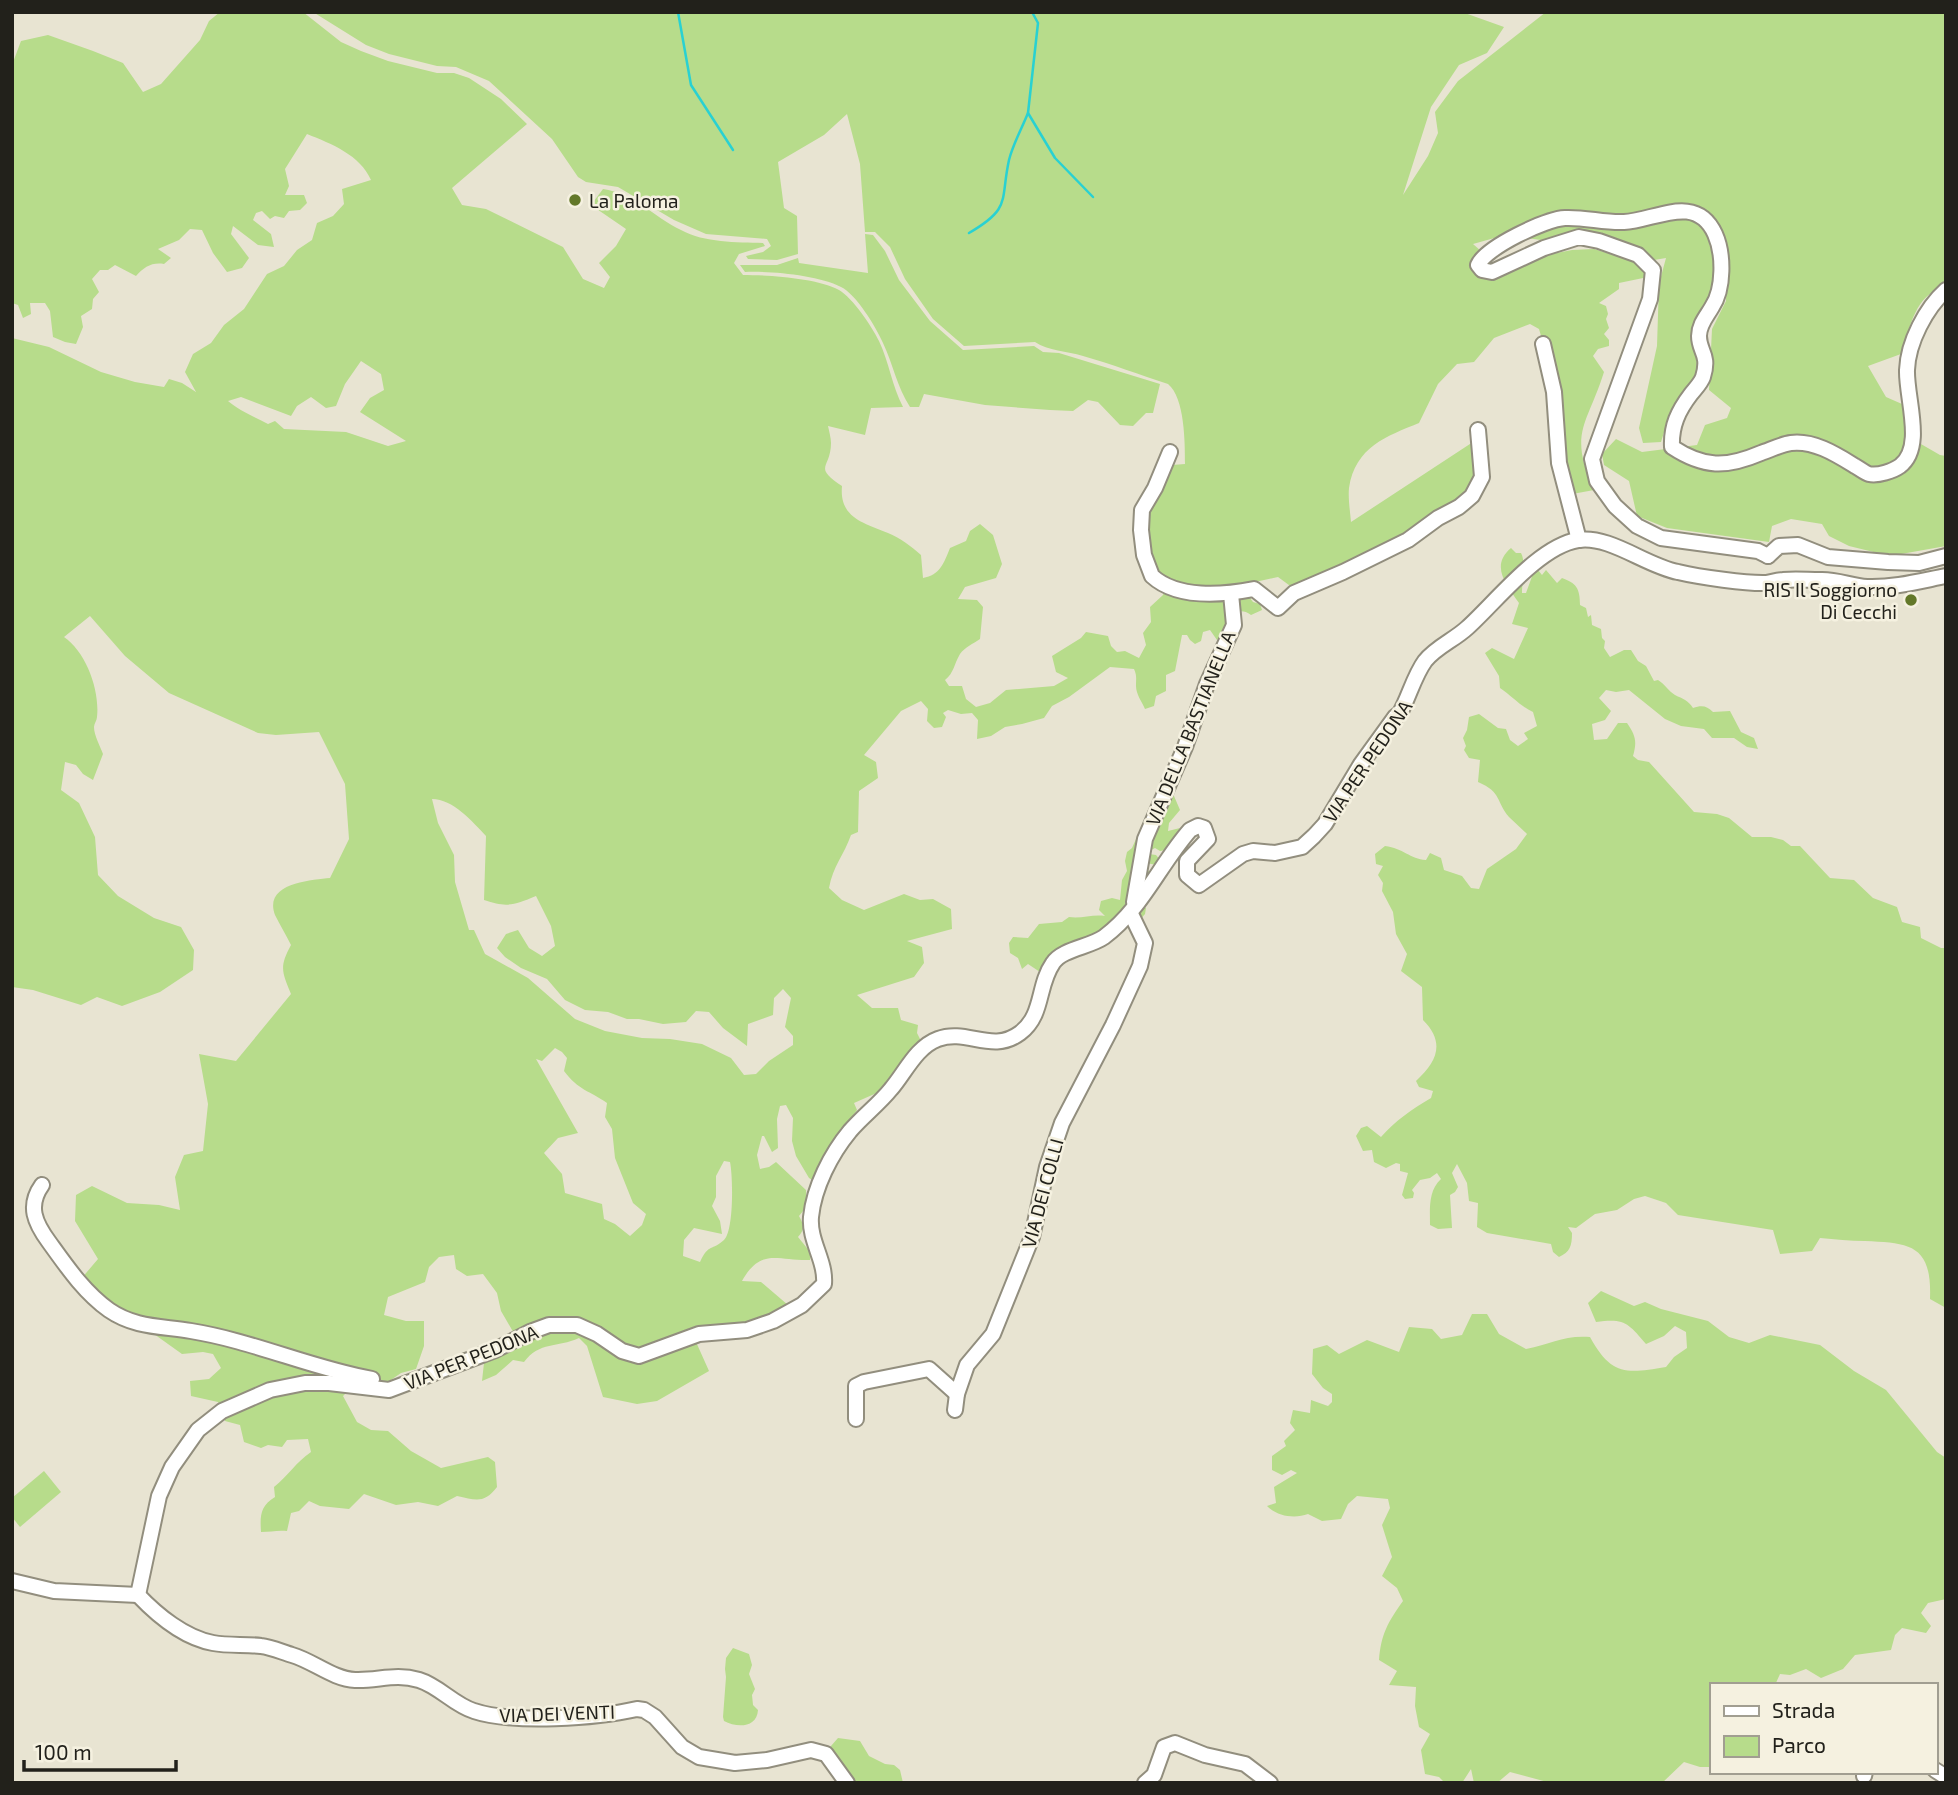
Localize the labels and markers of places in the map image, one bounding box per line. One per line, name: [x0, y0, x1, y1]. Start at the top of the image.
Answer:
place label: La Paloma: [589, 189, 679, 212]
marker: La Paloma: [567, 192, 583, 208]
place label: RIS Il Soggiorno Di Cecchi: [1763, 578, 1897, 623]
marker: RIS Il Soggiorno Di Cecchi: [1903, 592, 1919, 608]

